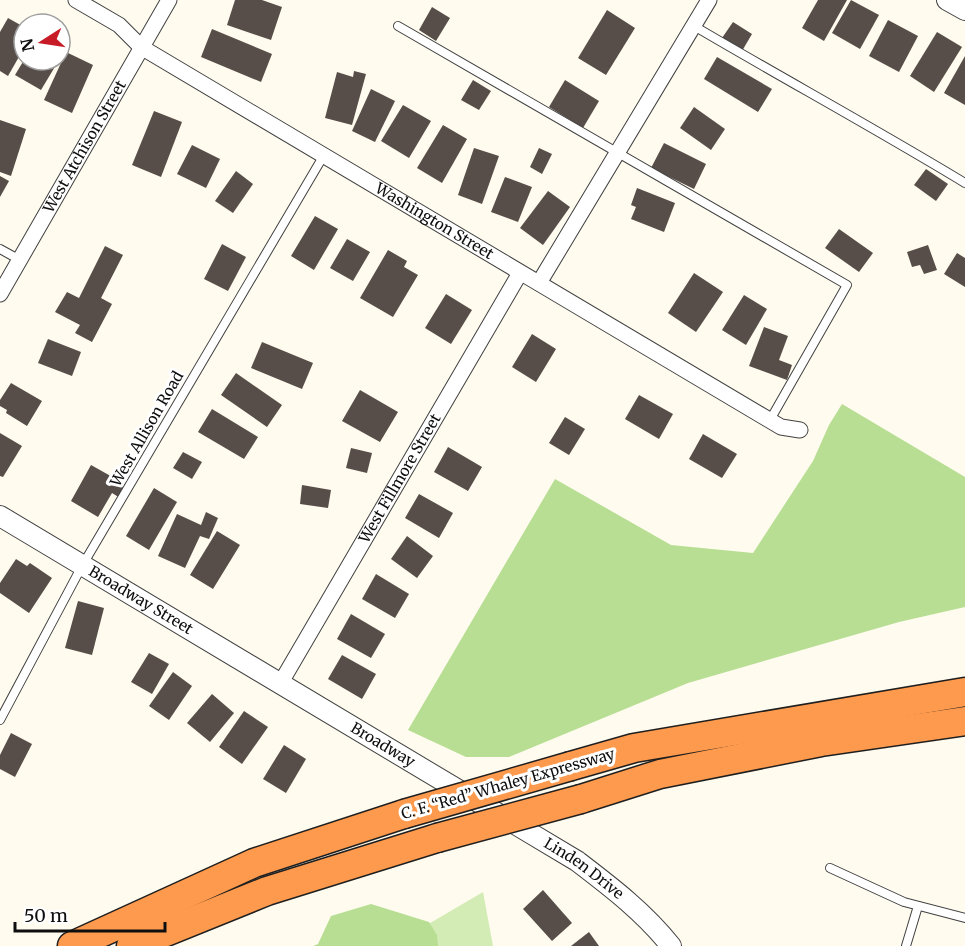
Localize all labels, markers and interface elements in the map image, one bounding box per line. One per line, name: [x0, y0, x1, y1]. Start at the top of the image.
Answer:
north arrow: [12, 12, 72, 72]
text: N: [16, 37, 38, 53]
street label: West Atchison Street: [38, 77, 130, 217]
street label: Washington Street: [371, 178, 497, 263]
street label: West Allison Road: [105, 368, 187, 491]
street label: West Fillmore Street: [354, 410, 445, 547]
street label: Broadway Street: [85, 561, 197, 638]
street label: Broadway: [347, 718, 419, 771]
street label: C. F. “Red” Whaley Expressway: [399, 744, 617, 823]
street label: Linden Drive: [541, 833, 628, 903]
scale bar: [15, 895, 165, 933]
text: 50 m: [24, 904, 68, 927]

